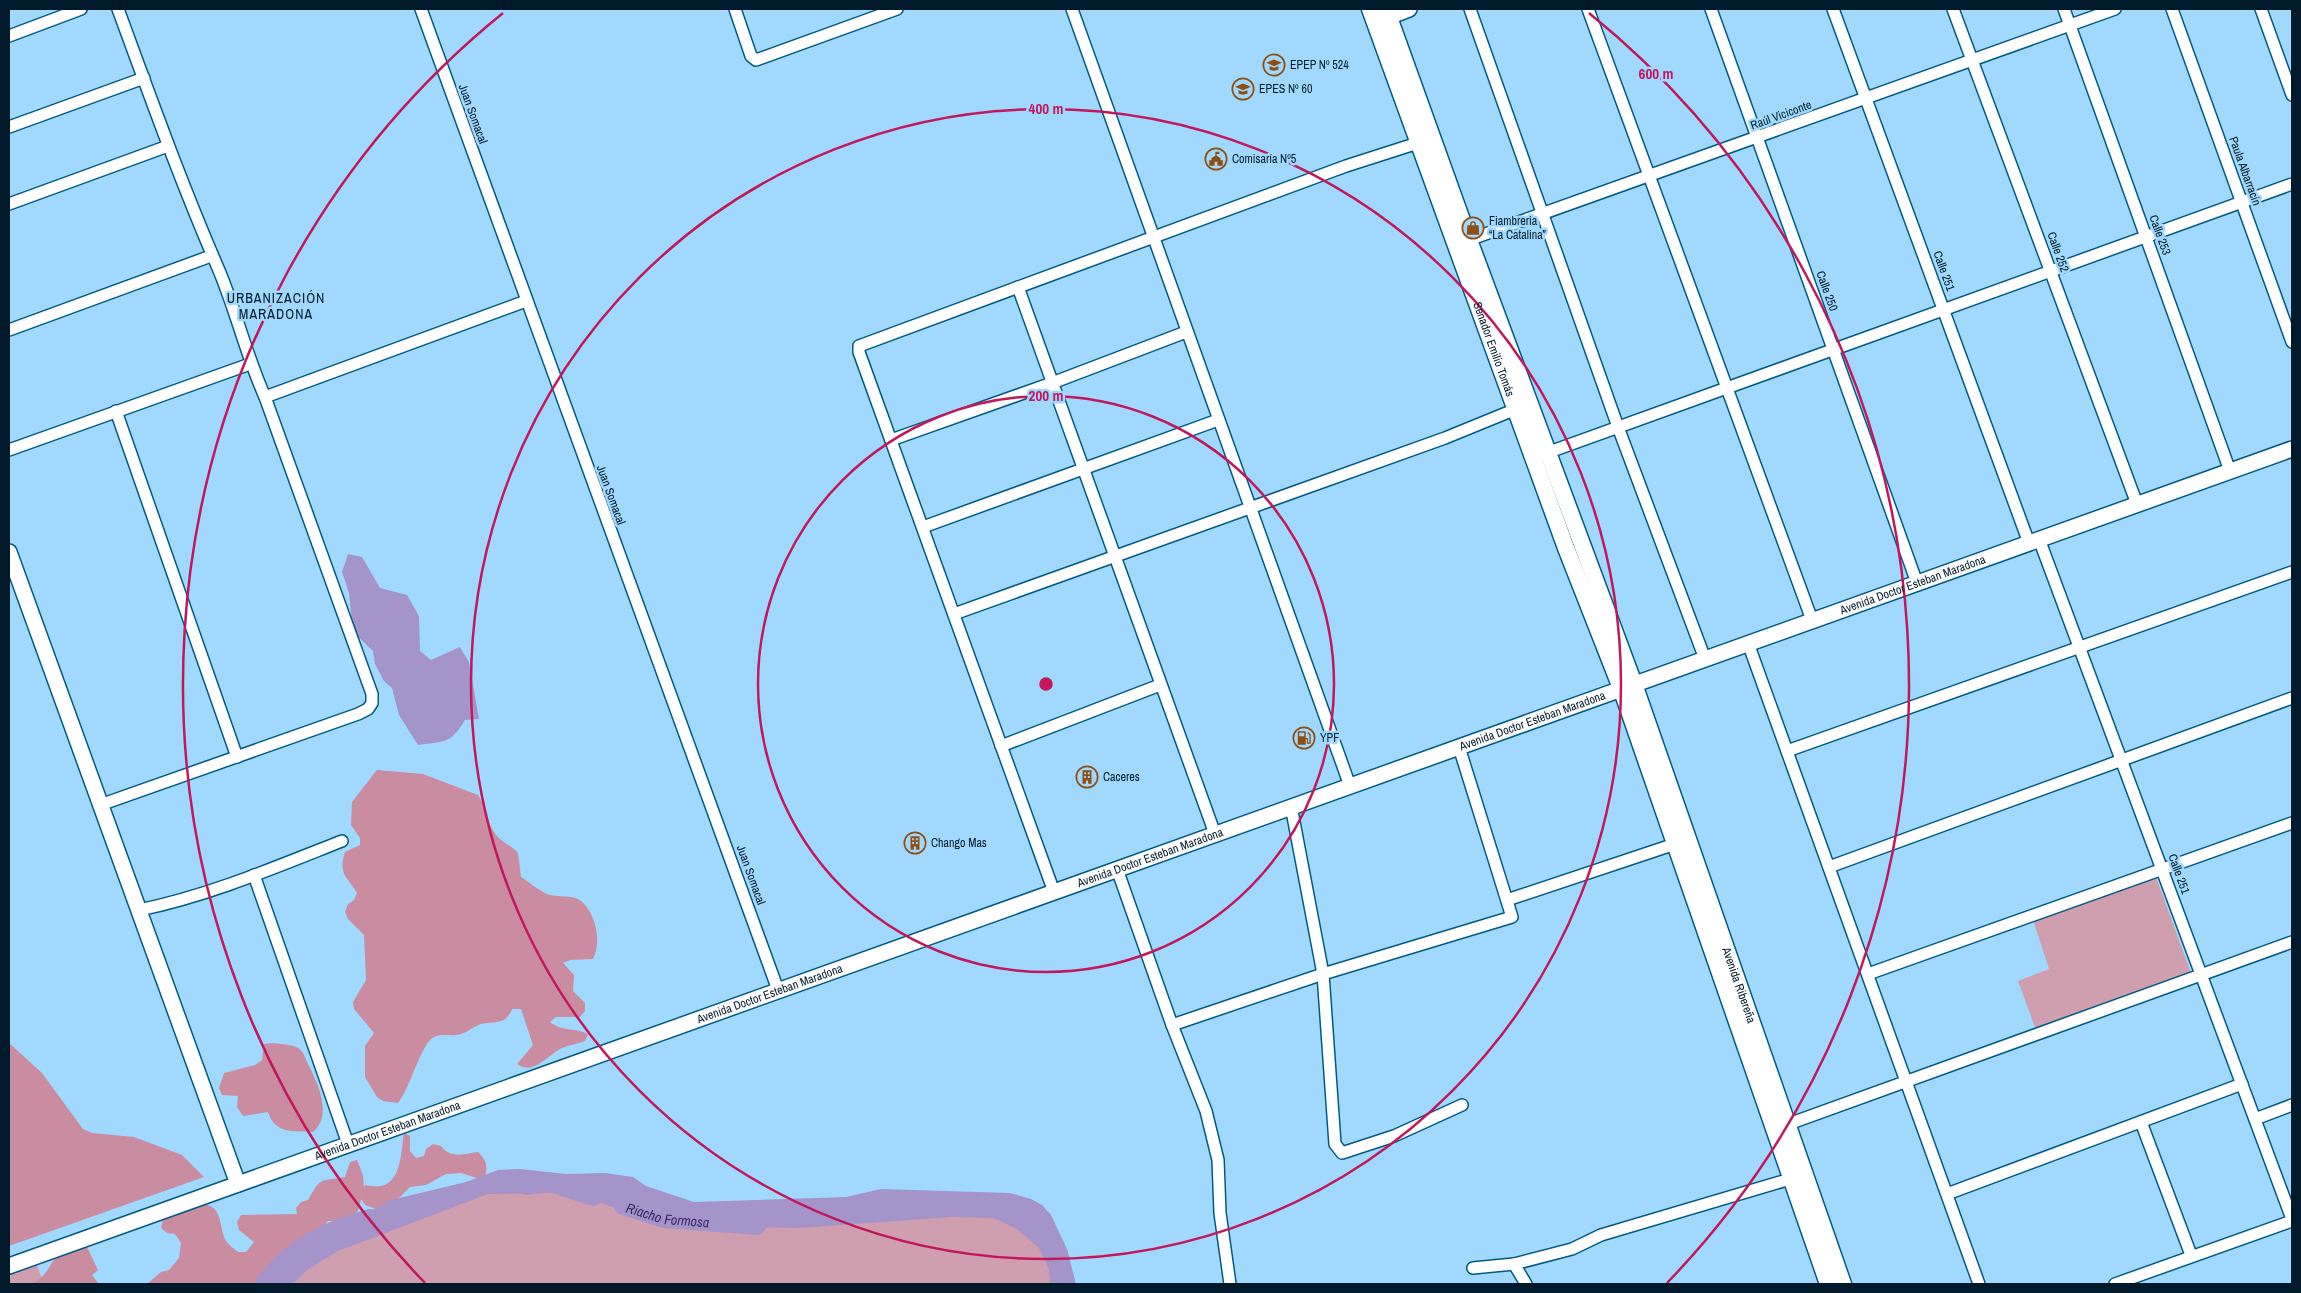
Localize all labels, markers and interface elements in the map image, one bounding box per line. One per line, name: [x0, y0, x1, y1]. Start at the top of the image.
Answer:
school or university icon: EPEP Nº 524: [1262, 53, 1286, 77]
place label: EPEP Nº 524: [1290, 57, 1349, 73]
text: 600 m: [1639, 63, 1673, 84]
school or university icon: EPES Nº 60: [1231, 77, 1255, 101]
place label: EPES Nº 60: [1259, 81, 1312, 97]
street label: Juan Somacal: [455, 82, 491, 146]
street label: Raúl Viciconte: [1748, 97, 1814, 133]
text: 400 m: [1029, 98, 1063, 119]
street label: Paula Albarracín: [2225, 134, 2265, 208]
public building icon: Comisaría Nº5: [1204, 147, 1228, 171]
place label: Comisaría Nº5: [1232, 151, 1297, 167]
place label: Fiambreria “La Catalina”: [1489, 213, 1547, 243]
street label: Calle 253: [2145, 213, 2175, 257]
shop icon: Fiambreria “La Catalina”: [1461, 216, 1485, 240]
street label: Calle 252: [2043, 230, 2073, 274]
street label: Calle 251: [1929, 249, 1959, 294]
street label: Calle 250: [1812, 269, 1842, 313]
district label: URBANIZACIÓN MARADONA: [227, 289, 325, 323]
street label: Senador Emilio Tomás: [1469, 300, 1518, 399]
text: 200 m: [1029, 385, 1063, 406]
street label: Juan Somacal: [593, 463, 629, 527]
street label: Avenida Doctor Esteban Maradona: [1837, 551, 1988, 619]
centre of rings: [1037, 675, 1055, 693]
street label: Avenida Doctor Esteban Maradona: [1456, 687, 1608, 755]
fuel station icon: YPF: [1292, 726, 1316, 750]
place label: YPF: [1320, 730, 1339, 746]
building icon: Caceres: [1075, 765, 1099, 789]
place label: Caceres: [1103, 769, 1140, 785]
street label: Avenida Doctor Esteban Maradona: [1074, 824, 1226, 891]
building icon: Chango Mas: [903, 831, 927, 855]
place label: Chango Mas: [931, 835, 987, 851]
street label: Juan Somacal: [733, 843, 769, 907]
street label: Calle 251: [2164, 852, 2194, 897]
street label: Avenida Ribereña: [1718, 944, 1760, 1026]
street label: Avenida Doctor Esteban Maradona: [694, 960, 845, 1028]
street label: Avenida Doctor Esteban Maradona: [311, 1097, 463, 1164]
water label: Riacho Formosa: [624, 1199, 710, 1231]

